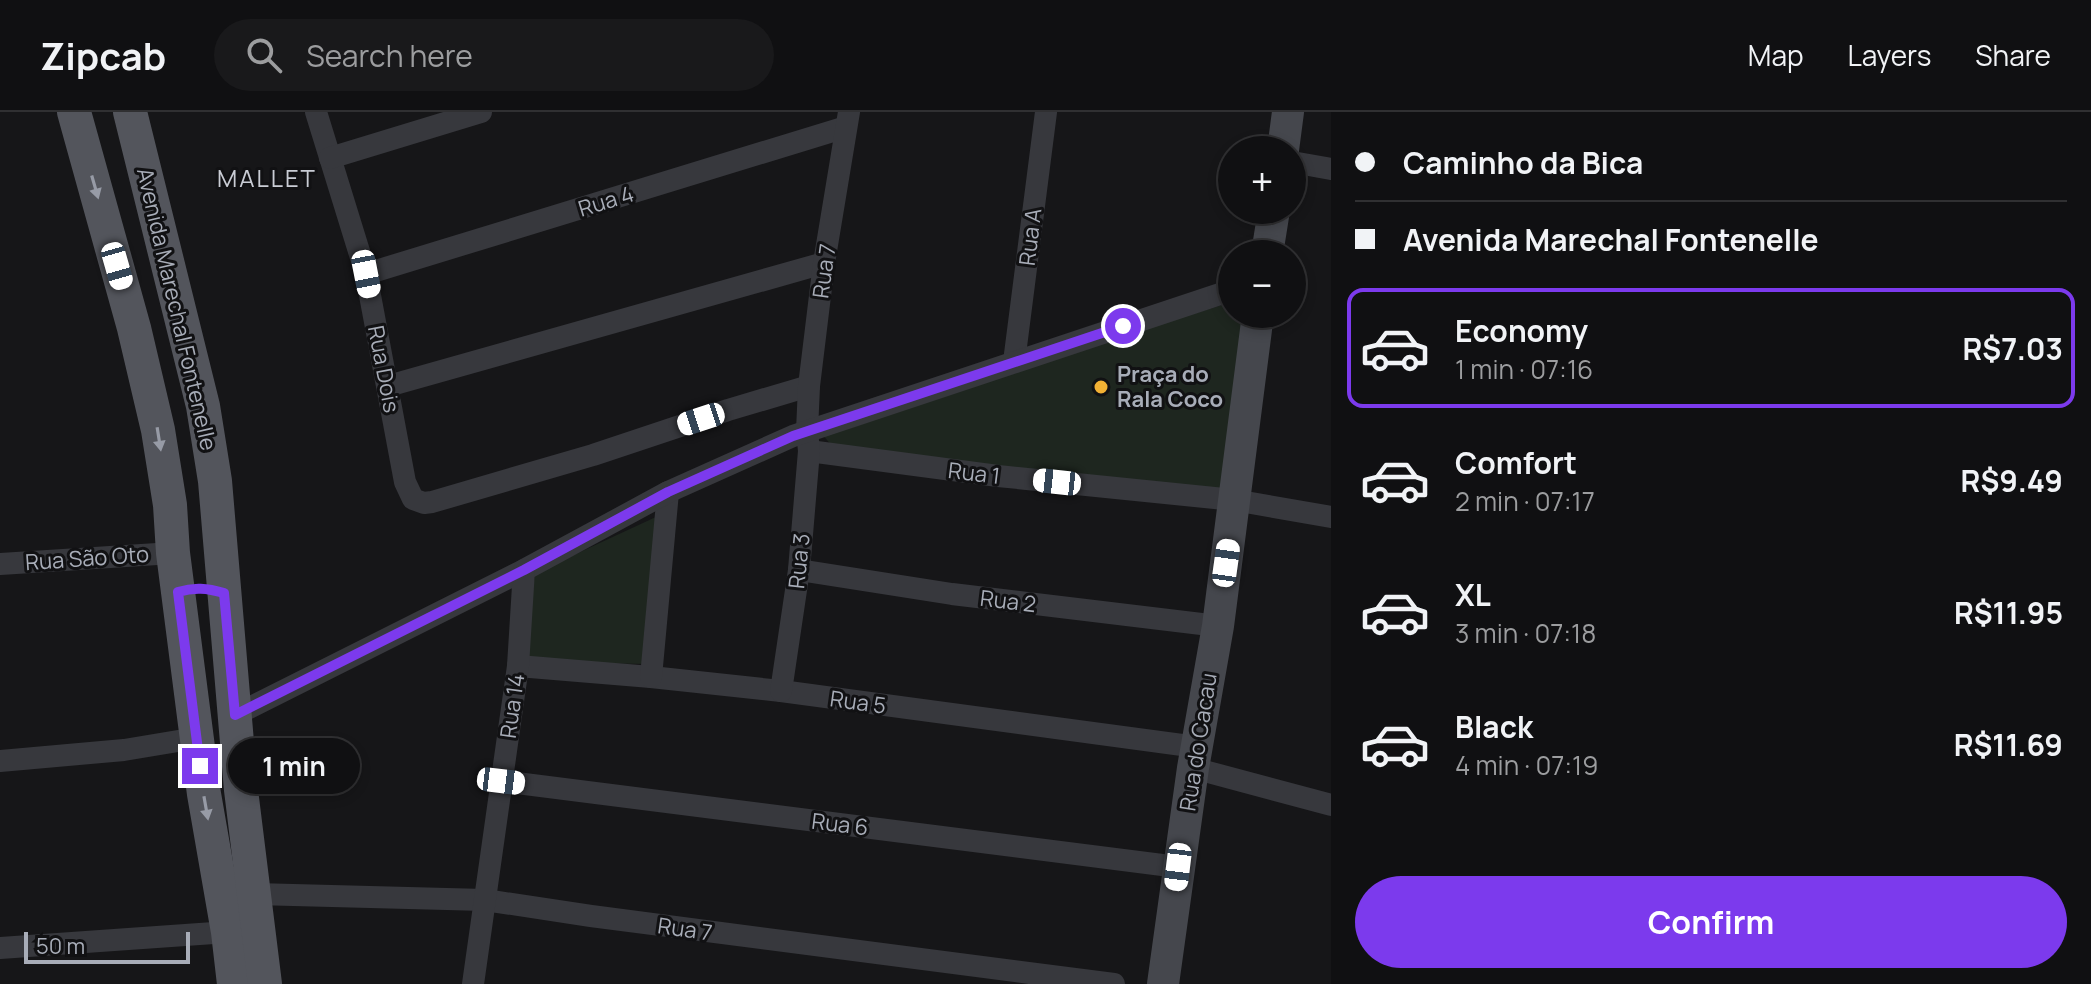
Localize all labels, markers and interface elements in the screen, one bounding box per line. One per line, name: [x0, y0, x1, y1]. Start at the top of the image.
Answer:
search box: [214, 19, 774, 91]
text: Zipcab: [40, 29, 166, 81]
icon: search: [242, 33, 286, 77]
text: Search here: [306, 35, 473, 76]
text: Map: [1748, 36, 1804, 74]
text: Layers: [1848, 36, 1931, 74]
text: Share: [1975, 36, 2051, 74]
map controls: [1218, 136, 1306, 328]
button: +: [1218, 136, 1306, 224]
text: Caminho da Bica: [1403, 142, 1643, 183]
district label: MALLET: [217, 161, 317, 194]
street label: Avenida Marechal Fontenelle: [130, 165, 224, 453]
one-way arrow: [89, 175, 101, 200]
street label: Rua 4: [575, 178, 637, 224]
street label: Rua A: [1012, 207, 1048, 267]
text: Avenida Marechal Fontenelle: [1403, 219, 1819, 260]
car: [99, 240, 135, 292]
button: −: [1218, 240, 1306, 328]
street label: Rua 7: [805, 242, 843, 300]
car: [350, 248, 382, 300]
route start: [1105, 308, 1141, 344]
text: Economy: [1455, 310, 1588, 351]
icon: car: [1359, 312, 1431, 384]
street label: Rua Dois: [361, 323, 407, 415]
text: R$7.03: [1963, 328, 2063, 369]
text: 1 min · 07:16: [1455, 351, 1593, 387]
place label: Praça do Rala Coco: [1117, 359, 1223, 414]
marker: Praça do Rala Coco: [1092, 378, 1110, 396]
car: [674, 400, 728, 438]
one-way arrow: [154, 427, 166, 452]
text: Comfort: [1455, 442, 1577, 483]
icon: car: [1359, 444, 1431, 516]
street label: Rua 1: [946, 455, 1002, 491]
text: R$9.49: [1961, 460, 2063, 501]
car: [1032, 468, 1082, 496]
text: 2 min · 07:17: [1455, 483, 1595, 519]
street label: Rua 3: [781, 532, 817, 590]
car: [1211, 538, 1241, 588]
street label: Rua São Oto: [24, 539, 150, 577]
text: XL: [1455, 574, 1491, 615]
icon: car: [1359, 576, 1431, 648]
street label: Rua 2: [978, 583, 1038, 619]
text: R$11.95: [1954, 592, 2063, 633]
text: 3 min · 07:18: [1455, 615, 1596, 651]
street label: Rua do Cacau: [1172, 671, 1224, 813]
street label: Rua 14: [493, 672, 531, 740]
street label: Rua 5: [828, 683, 888, 721]
text: Black: [1455, 706, 1533, 747]
icon: car: [1359, 708, 1431, 780]
text: R$11.69: [1954, 724, 2063, 765]
callout: 1 min: [228, 738, 360, 794]
text: 4 min · 07:19: [1455, 747, 1598, 783]
route end: [182, 748, 218, 784]
text: 1 min: [262, 748, 326, 784]
car: [476, 766, 526, 796]
one-way arrow: [201, 796, 213, 821]
street label: Rua 6: [810, 806, 870, 842]
car: [1163, 842, 1193, 892]
button: Confirm: [1355, 876, 2067, 968]
street label: Rua 7: [656, 910, 714, 948]
scale bar: [24, 928, 190, 964]
text: 50 m: [36, 931, 85, 961]

